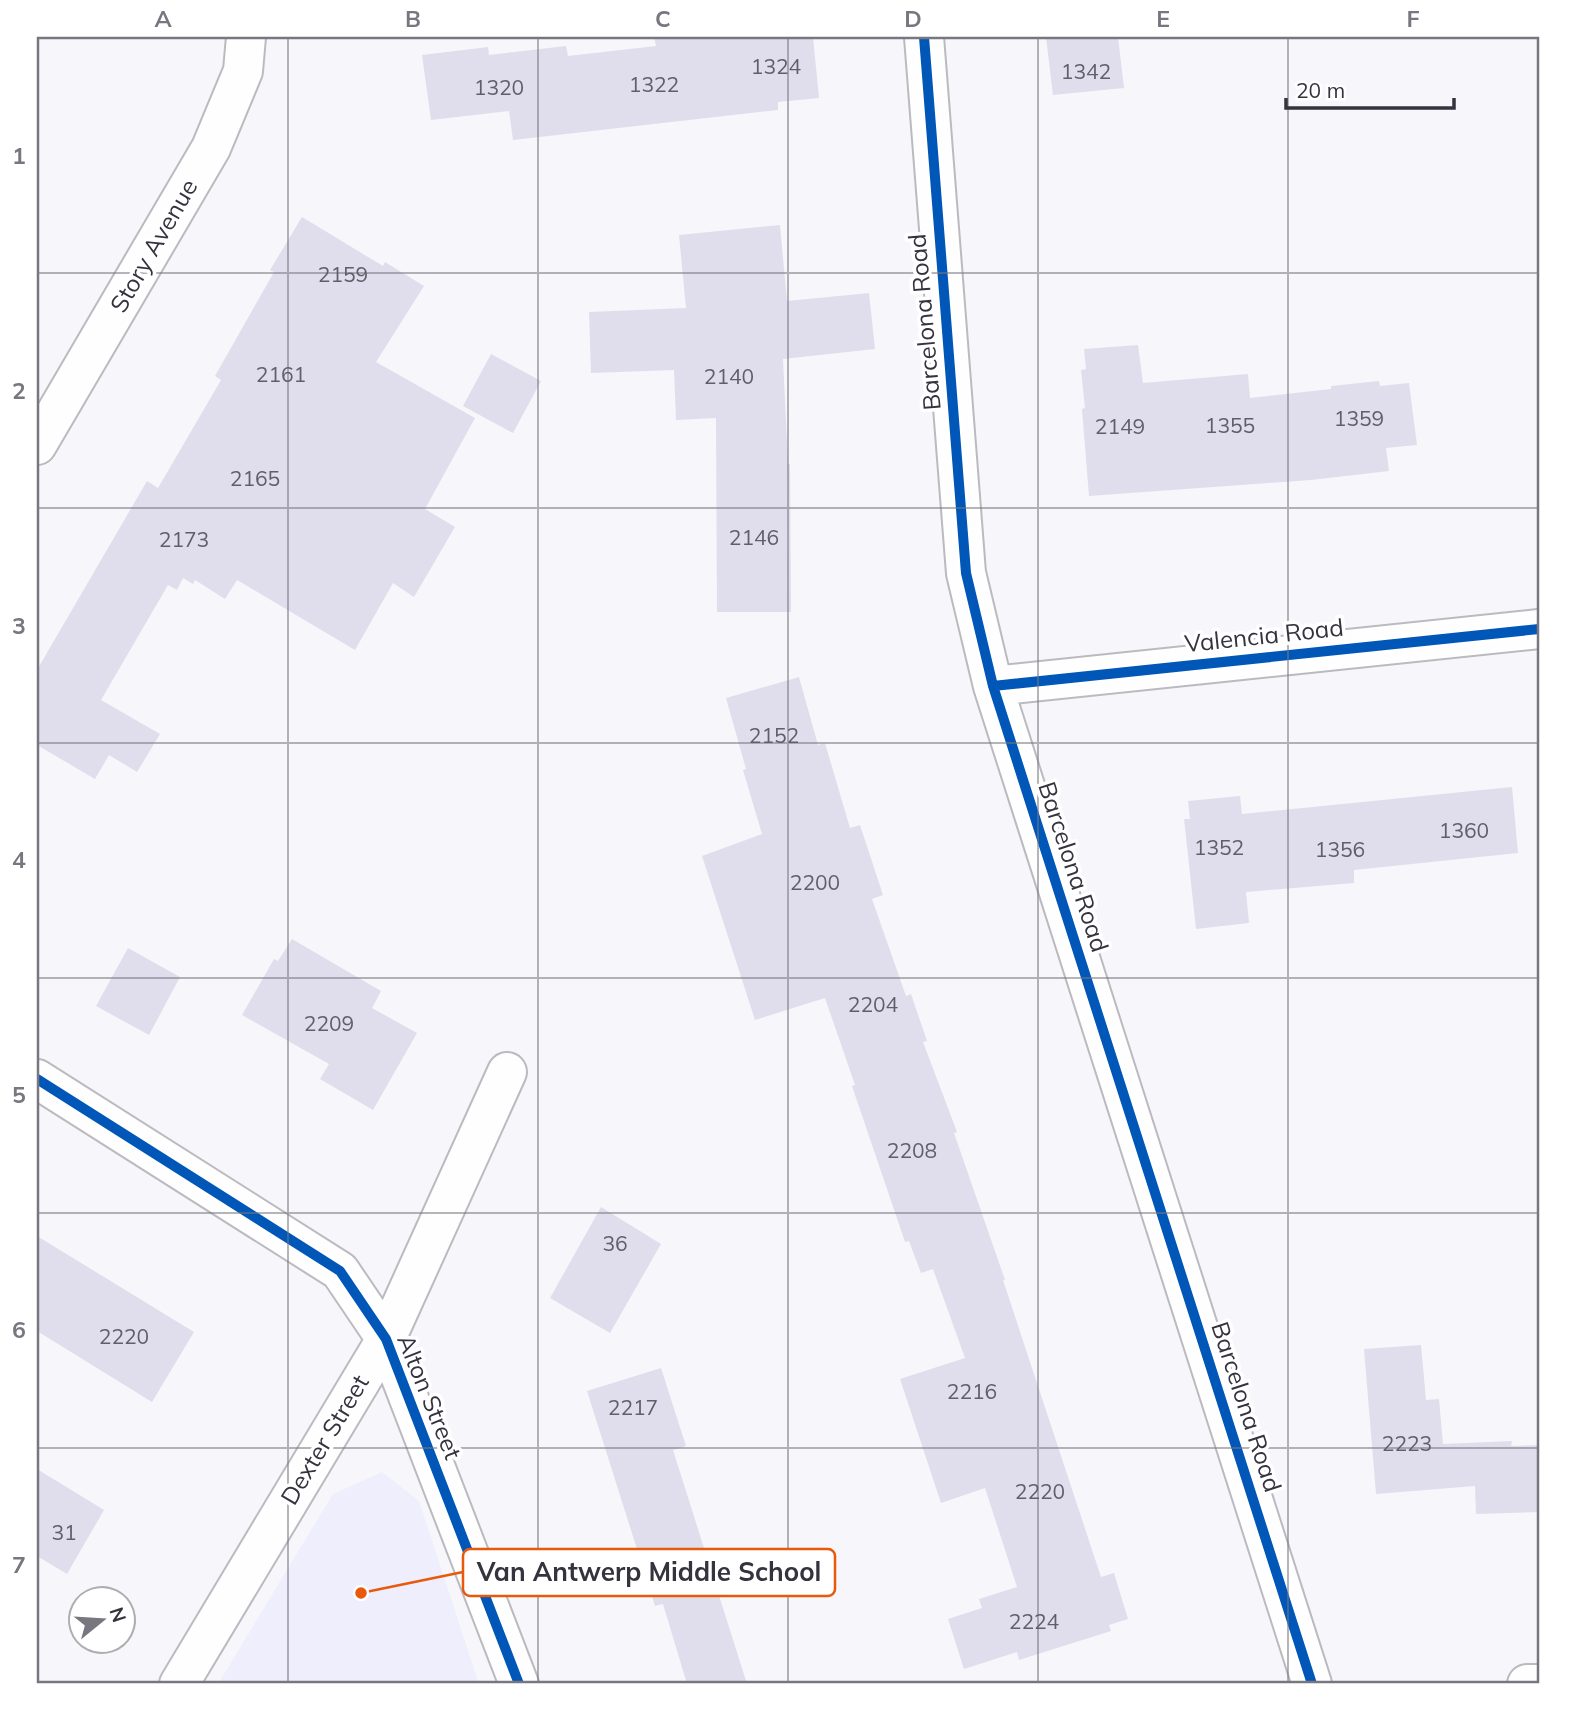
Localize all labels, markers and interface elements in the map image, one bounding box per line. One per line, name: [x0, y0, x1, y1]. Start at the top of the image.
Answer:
text: A: [154, 4, 172, 33]
text: B: [405, 4, 421, 33]
text: C: [655, 4, 671, 33]
text: D: [904, 4, 922, 33]
text: E: [1156, 4, 1170, 33]
text: F: [1406, 4, 1420, 33]
house number: 1324: [751, 53, 802, 79]
house number: 1342: [1061, 58, 1111, 84]
scale bar: [1286, 66, 1454, 110]
house number: 1322: [629, 71, 679, 97]
house number: 1320: [474, 74, 524, 100]
text: 20 m: [1296, 77, 1345, 103]
text: 1: [12, 141, 26, 170]
street label: Story Avenue: [103, 174, 203, 317]
street label: Barcelona Road: [901, 233, 947, 412]
house number: 2159: [318, 261, 368, 287]
house number: 2161: [256, 361, 306, 387]
house number: 2140: [704, 363, 754, 389]
text: 2: [12, 376, 26, 405]
house number: 1359: [1334, 405, 1384, 431]
house number: 1355: [1205, 412, 1255, 438]
house number: 2149: [1095, 413, 1145, 439]
house number: 2165: [230, 465, 280, 491]
house number: 2146: [729, 524, 779, 550]
house number: 2173: [159, 526, 209, 552]
text: 3: [12, 611, 26, 640]
street label: Valencia Road: [1183, 612, 1345, 658]
house number: 2152: [749, 722, 799, 748]
street label: Barcelona Road: [1032, 778, 1116, 955]
house number: 1360: [1439, 817, 1489, 843]
house number: 1352: [1194, 834, 1244, 860]
house number: 1356: [1315, 836, 1365, 862]
text: 4: [12, 845, 26, 874]
house number: 2200: [790, 869, 840, 895]
house number: 2204: [848, 991, 899, 1017]
house number: 2209: [304, 1010, 354, 1036]
text: 5: [12, 1080, 26, 1109]
house number: 2208: [887, 1137, 937, 1163]
house number: 36: [602, 1230, 628, 1256]
text: 6: [12, 1315, 26, 1344]
street label: Barcelona Road: [1205, 1318, 1289, 1495]
house number: 2220: [99, 1323, 149, 1349]
street label: Alton Street: [391, 1330, 469, 1463]
street label: Dexter Street: [274, 1369, 375, 1510]
house number: 2216: [947, 1378, 997, 1404]
house number: 2217: [608, 1394, 658, 1420]
house number: 2223: [1382, 1430, 1432, 1456]
house number: 2220: [1015, 1478, 1065, 1504]
house number: 31: [51, 1519, 77, 1545]
callout: Van Antwerp Middle School: [463, 1549, 835, 1596]
text: 7: [12, 1550, 26, 1579]
text: Van Antwerp Middle School: [476, 1555, 821, 1588]
north arrow: [66, 1584, 136, 1654]
text: N: [105, 1604, 132, 1625]
house number: 2224: [1009, 1608, 1060, 1634]

